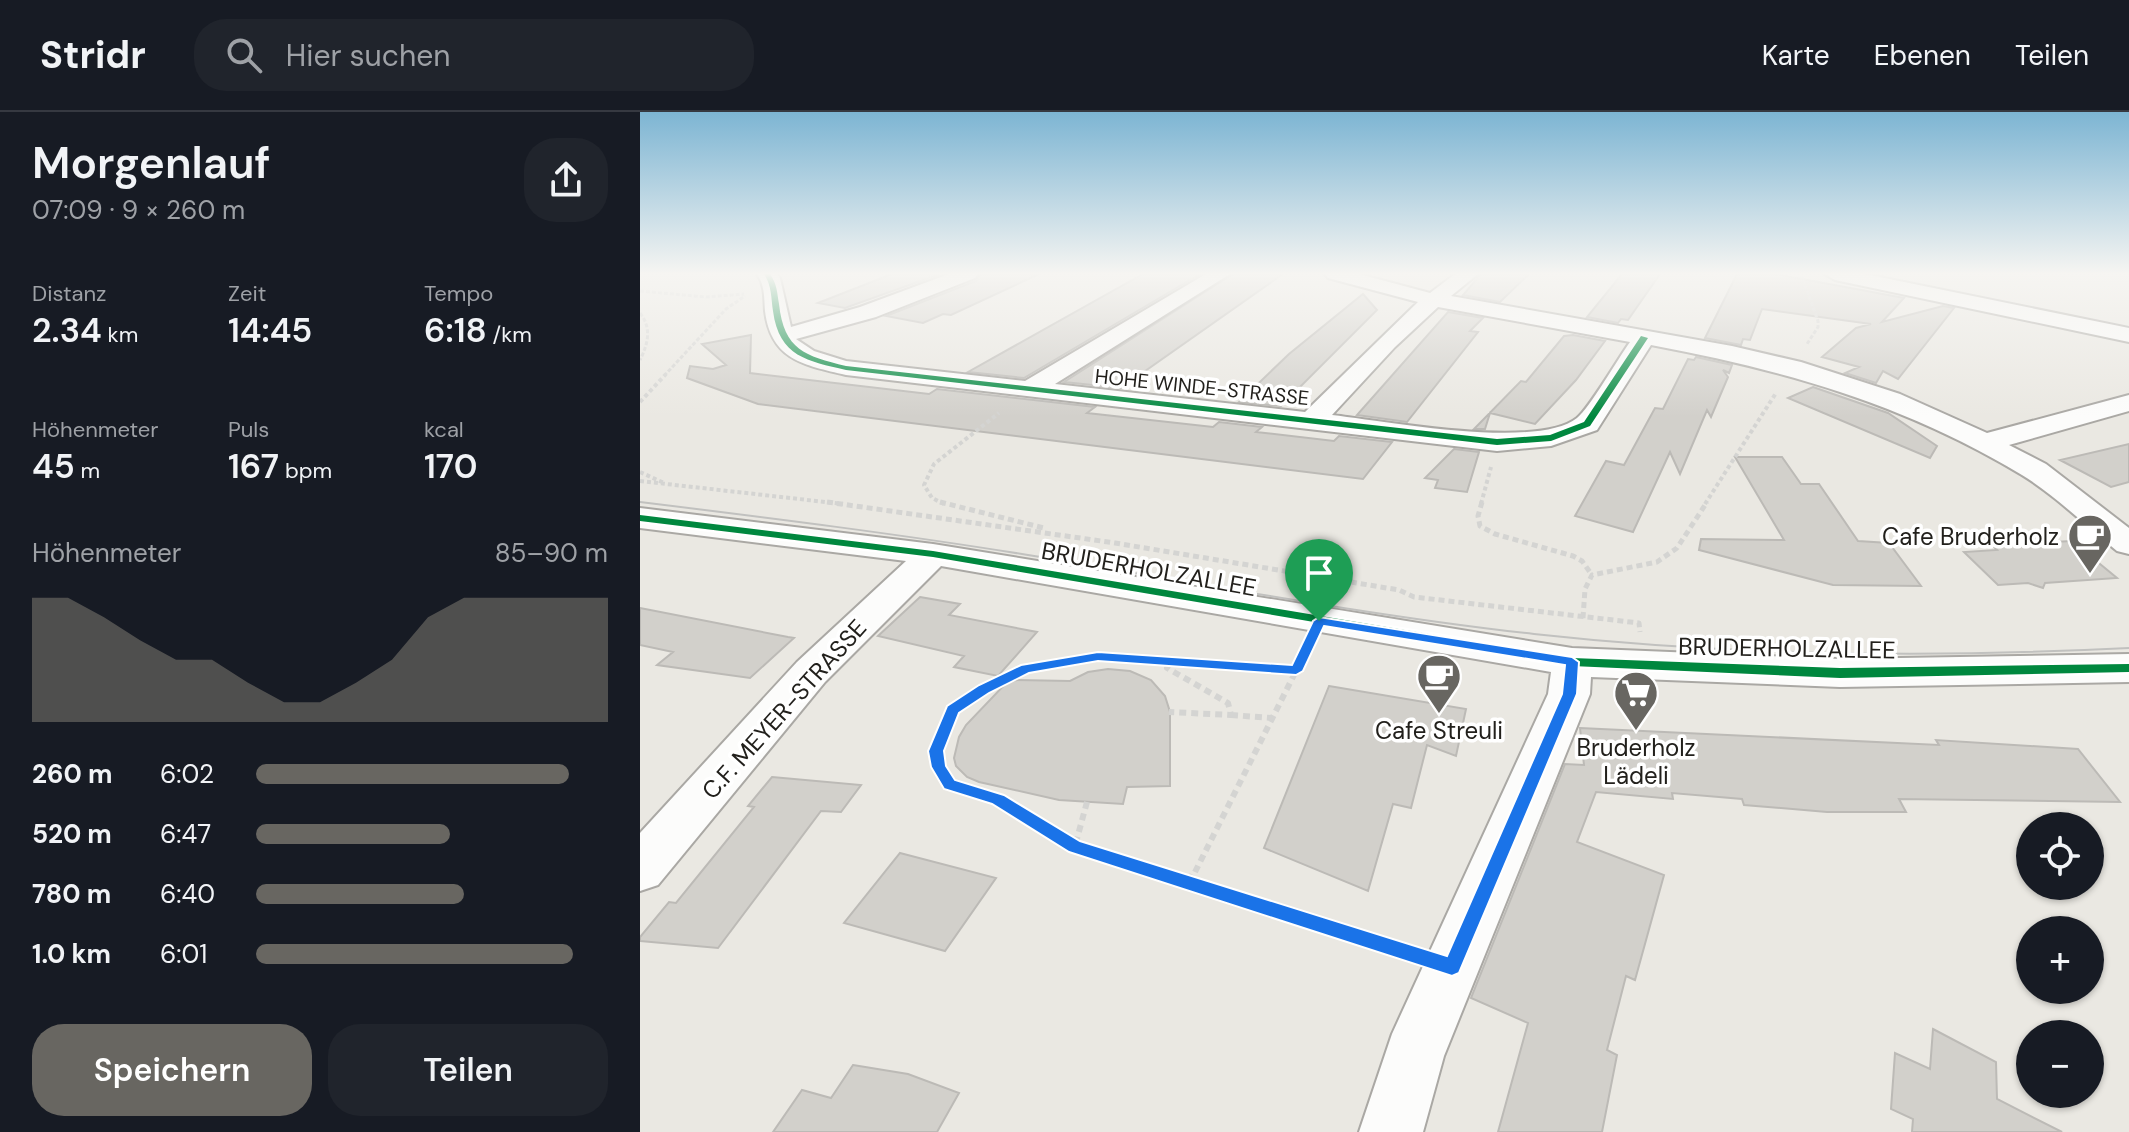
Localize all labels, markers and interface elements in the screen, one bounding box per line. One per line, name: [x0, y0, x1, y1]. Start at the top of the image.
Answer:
search box: [194, 19, 754, 91]
text: Stridr: [40, 30, 146, 80]
icon: search: [222, 33, 266, 77]
text: Hier suchen: [286, 36, 450, 75]
text: Karte: [1762, 37, 1830, 74]
text: Ebenen: [1874, 37, 1971, 74]
text: Teilen: [2015, 37, 2089, 74]
text: Morgenlauf: [32, 134, 270, 192]
button: share: [524, 138, 608, 222]
text: 07:09 · 9 × 260 m: [32, 193, 245, 227]
text: Distanz: [32, 279, 106, 308]
text: Zeit: [228, 279, 266, 308]
text: Tempo: [424, 279, 493, 308]
text: 2.34: [32, 308, 102, 353]
text: 14:45: [228, 308, 312, 353]
text: 6:18: [424, 308, 487, 353]
text: km: [102, 320, 138, 349]
text: /km: [487, 320, 532, 349]
street label: HOHE WINDE-STRASSE: [1094, 363, 1310, 411]
text: Höhenmeter: [32, 415, 158, 444]
text: Puls: [228, 415, 269, 444]
text: kcal: [424, 415, 464, 444]
text: 45: [32, 444, 75, 489]
text: 167: [228, 444, 279, 489]
text: 170: [424, 444, 478, 489]
text: m: [75, 456, 100, 485]
text: bpm: [279, 456, 332, 485]
cafe icon: Cafe Bruderholz: [2066, 512, 2114, 575]
place label: Cafe Bruderholz: [1882, 521, 2059, 552]
street label: BRUDERHOLZALLEE: [1039, 535, 1259, 603]
text: Höhenmeter: [32, 536, 181, 570]
text: 85–90 m: [495, 536, 608, 570]
pin: [1285, 539, 1353, 621]
icon: arrive: [1297, 551, 1341, 595]
street label: C.F. MEYER-STRASSE: [695, 613, 873, 805]
street label: BRUDERHOLZALLEE: [1678, 631, 1896, 665]
cafe icon: Cafe Streuli: [1415, 652, 1463, 715]
supermarket icon: Bruderholz Lädeli: [1612, 669, 1660, 732]
place label: Cafe Streuli: [1375, 715, 1503, 746]
place label: Bruderholz Lädeli: [1576, 732, 1696, 791]
text: 260 m: [32, 757, 112, 791]
text: 6:02: [160, 757, 214, 791]
map controls: [2016, 812, 2104, 1108]
button: locate: [2016, 812, 2104, 900]
text: 520 m: [32, 817, 112, 851]
text: 6:47: [160, 817, 211, 851]
text: 780 m: [32, 877, 111, 911]
text: 6:40: [160, 877, 215, 911]
button: +: [2016, 916, 2104, 1004]
text: 1.0 km: [32, 937, 111, 971]
text: 6:01: [160, 937, 207, 971]
button: −: [2016, 1020, 2104, 1108]
button: Speichern: [32, 1024, 312, 1116]
button: Teilen: [328, 1024, 608, 1116]

